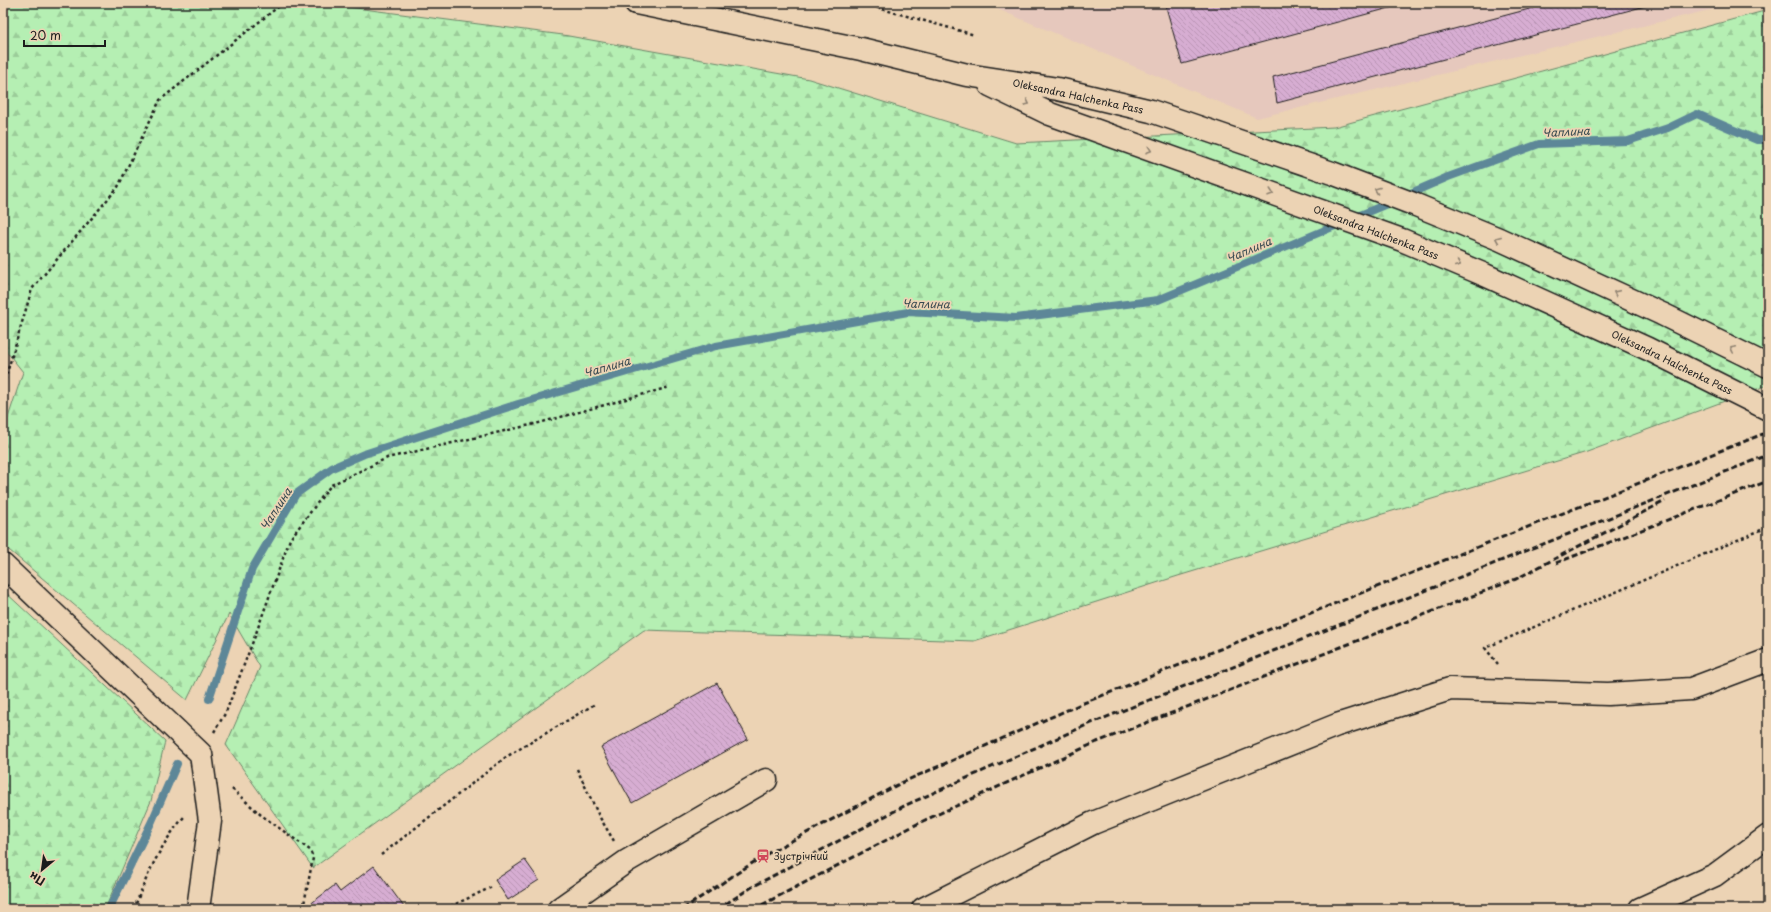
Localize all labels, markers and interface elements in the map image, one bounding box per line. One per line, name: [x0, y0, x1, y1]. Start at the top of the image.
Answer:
scale bar: [24, 22, 105, 48]
text: 20 m: [30, 26, 61, 44]
street label: Oleksandra Halchenka Pass: [1011, 74, 1145, 117]
one-way arrow: [1023, 98, 1031, 106]
water label: Чаплина: [1542, 122, 1591, 141]
one-way arrow: [1145, 145, 1152, 153]
one-way arrow: [1374, 186, 1381, 194]
one-way arrow: [1268, 188, 1275, 196]
street label: Oleksandra Halchenka Pass: [1311, 201, 1441, 262]
water label: Чаплина: [1224, 232, 1275, 267]
one-way arrow: [1494, 236, 1502, 244]
one-way arrow: [1455, 259, 1462, 267]
one-way arrow: [1612, 290, 1620, 298]
water label: Чаплина: [902, 295, 951, 312]
street label: Oleksandra Halchenka Pass: [1609, 326, 1736, 398]
one-way arrow: [1730, 346, 1737, 354]
water label: Чаплина: [582, 352, 633, 381]
water label: Чаплина: [256, 483, 296, 533]
station icon: Зустрічний: [755, 848, 771, 864]
place label: Зустрічний: [774, 848, 828, 864]
north arrow: [22, 850, 62, 890]
text: Пн: [26, 868, 48, 890]

